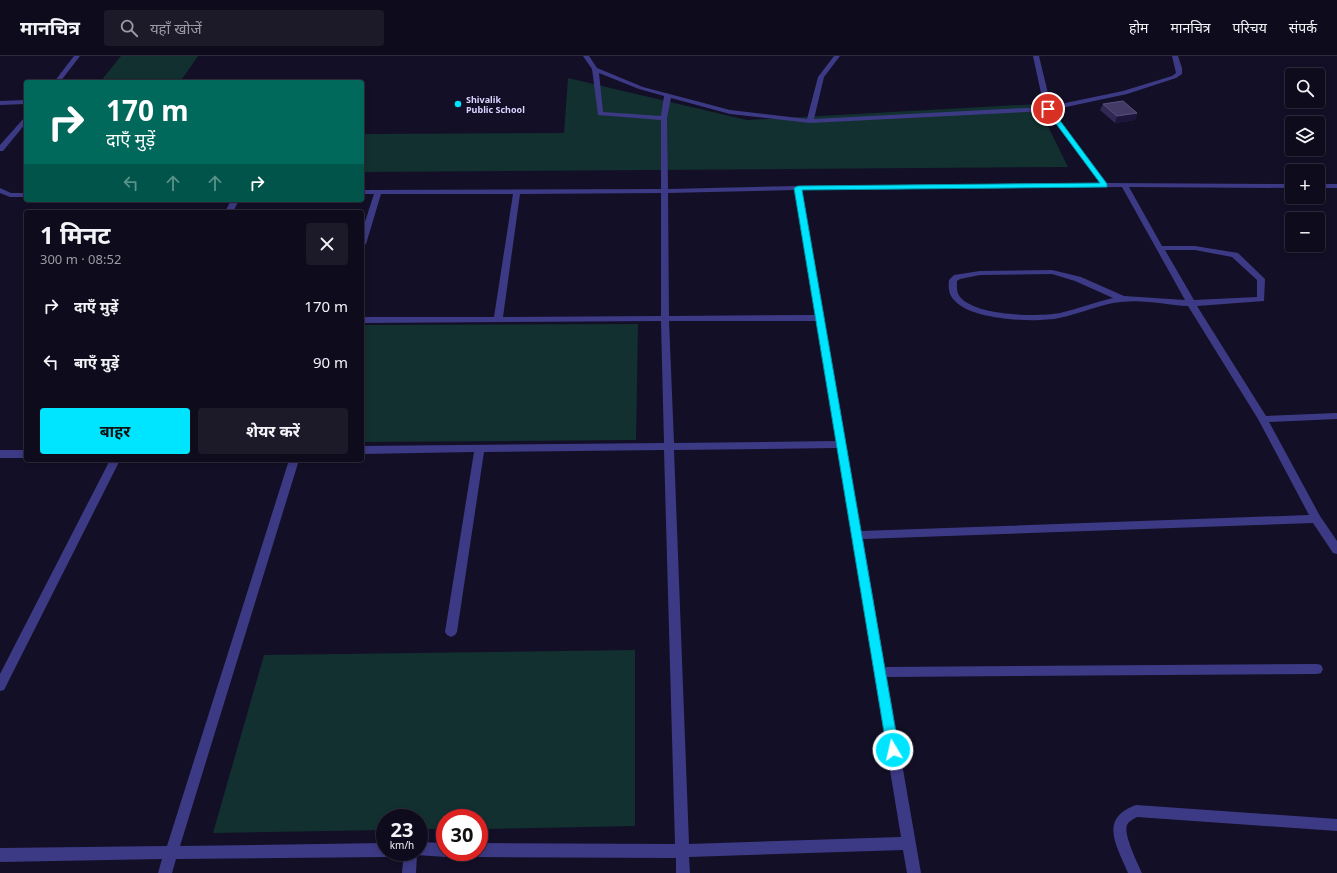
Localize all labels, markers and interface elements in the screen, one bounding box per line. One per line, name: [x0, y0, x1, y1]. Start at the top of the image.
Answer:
search box: [104, 10, 384, 46]
text: मानचित्र: [20, 15, 80, 41]
icon: search: [118, 17, 140, 39]
text: यहाँ खोजें: [150, 18, 202, 38]
text: होम: [1129, 18, 1148, 37]
text: मानचित्र: [1170, 18, 1211, 37]
text: परिचय: [1233, 18, 1267, 37]
text: संपर्क: [1289, 18, 1317, 37]
map controls: [1285, 68, 1325, 252]
button: search: [1285, 68, 1325, 108]
text: 170 m: [106, 91, 189, 129]
pin: [1031, 92, 1065, 126]
place label: Shivalik Public School: [466, 93, 525, 116]
icon: right: [40, 96, 92, 148]
icon: arrive: [1037, 98, 1059, 120]
marker: Shivalik Public School: [453, 99, 463, 109]
button: layers: [1285, 116, 1325, 156]
text: दाएँ मुड़ें: [106, 127, 155, 151]
button: +: [1285, 164, 1325, 204]
icon: left: [120, 172, 142, 194]
icon: ahead: [162, 172, 184, 194]
icon: ahead: [204, 172, 226, 194]
icon: right: [246, 172, 268, 194]
button: −: [1285, 212, 1325, 252]
text: 1 मिनट: [40, 218, 110, 251]
button: close: [306, 223, 348, 265]
text: 300 m · 08:52: [40, 250, 121, 268]
icon: right: [40, 295, 62, 317]
text: दाएँ मुड़ें: [74, 296, 118, 316]
text: 170 m: [304, 296, 348, 316]
icon: left: [40, 351, 62, 373]
text: बाएँ मुड़ें: [74, 352, 119, 372]
text: 90 m: [313, 352, 348, 372]
button: बाहर: [40, 408, 190, 454]
button: शेयर करें: [198, 408, 348, 454]
position arrow: [872, 729, 914, 771]
speed limit sign: 30: [436, 809, 488, 861]
text: 23: [391, 816, 413, 843]
text: km/h: [390, 838, 414, 852]

